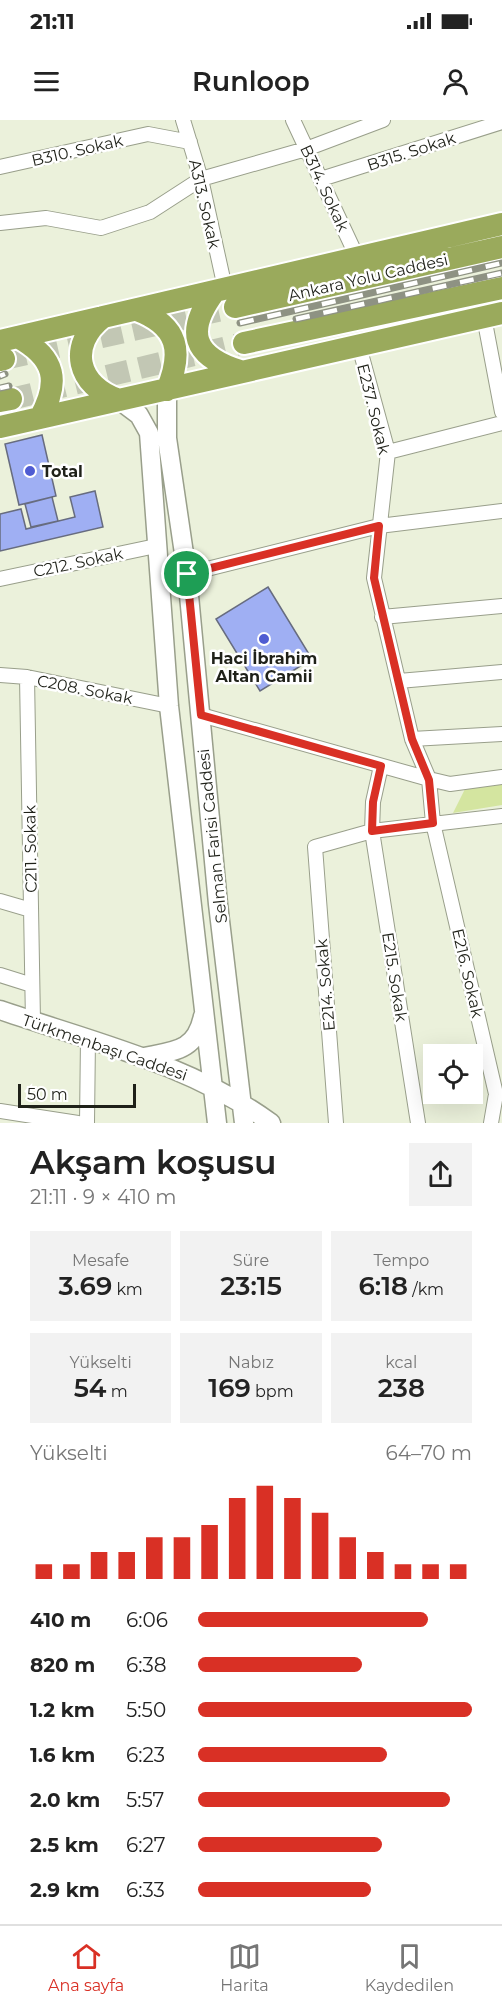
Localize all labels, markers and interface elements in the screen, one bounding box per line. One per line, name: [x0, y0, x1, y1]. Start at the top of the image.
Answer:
text: 21:11: [30, 8, 75, 35]
icon: menu: [30, 65, 63, 98]
text: Runloop: [192, 65, 310, 98]
icon: person: [439, 65, 472, 98]
street label: B315. Sokak: [365, 128, 458, 175]
street label: B310. Sokak: [30, 131, 125, 170]
street label: B314. Sokak: [296, 142, 353, 235]
street label: A313. Sokak: [185, 157, 224, 251]
street label: Ankara Yolu Caddesi: [286, 250, 450, 305]
street label: E237. Sokak: [353, 362, 394, 457]
place label: Total: [42, 462, 83, 481]
marker: Total: [23, 464, 37, 478]
street label: C212. Sokak: [32, 544, 125, 581]
pin: [161, 548, 212, 599]
icon: arrive: [170, 557, 203, 590]
marker: Haci İbrahim Altan Camii: [257, 632, 271, 646]
place label: Haci İbrahim Altan Camii: [211, 649, 317, 686]
street label: C208. Sokak: [35, 671, 135, 708]
street label: Selman Farisi Caddesi: [194, 748, 231, 924]
street label: C211. Sokak: [20, 805, 41, 893]
street label: E216. Sokak: [448, 927, 487, 1020]
street label: E215. Sokak: [378, 931, 411, 1024]
street label: E214. Sokak: [312, 938, 339, 1032]
street label: Türkmenbaşı Caddesi: [20, 1010, 190, 1085]
map controls: [423, 1044, 483, 1104]
button: locate: [423, 1044, 483, 1104]
scale bar: [18, 1081, 136, 1109]
text: 50 m: [27, 1085, 68, 1104]
text: Akşam koşusu: [30, 1142, 276, 1182]
button: share: [409, 1143, 472, 1206]
text: 21:11 · 9 × 410 m: [30, 1185, 177, 1209]
text: Mesafe: [72, 1251, 129, 1270]
text: Süre: [233, 1251, 269, 1270]
text: Tempo: [373, 1251, 429, 1270]
text: 3.69: [58, 1270, 112, 1302]
text: 23:15: [220, 1270, 282, 1302]
text: 6:18: [359, 1270, 408, 1302]
text: km: [112, 1280, 143, 1299]
text: /km: [408, 1280, 444, 1299]
text: Yükselti: [70, 1353, 132, 1372]
text: Nabız: [228, 1353, 274, 1372]
text: kcal: [385, 1353, 417, 1372]
text: 54: [74, 1372, 107, 1404]
text: 169: [208, 1372, 251, 1404]
text: 238: [378, 1372, 425, 1404]
text: m: [107, 1382, 128, 1401]
text: bpm: [251, 1382, 294, 1401]
text: Yükselti: [30, 1441, 108, 1465]
text: 64–70 m: [386, 1441, 472, 1465]
text: 410 m: [30, 1608, 91, 1632]
text: 6:06: [126, 1608, 168, 1632]
text: 820 m: [30, 1653, 95, 1677]
text: 6:38: [126, 1653, 166, 1677]
text: 1.2 km: [30, 1698, 95, 1722]
text: 5:50: [126, 1698, 166, 1722]
text: 1.6 km: [30, 1743, 95, 1767]
text: 6:23: [126, 1743, 165, 1767]
text: 2.0 km: [30, 1788, 100, 1812]
text: 5:57: [126, 1788, 164, 1812]
text: 2.5 km: [30, 1833, 99, 1857]
text: 6:27: [126, 1833, 166, 1857]
text: 2.9 km: [30, 1878, 100, 1902]
text: 6:33: [126, 1878, 165, 1902]
tab: Ana sayfa: [48, 1940, 124, 1995]
tab: Harita: [220, 1940, 269, 1995]
tab: Kaydedilen: [365, 1940, 454, 1995]

